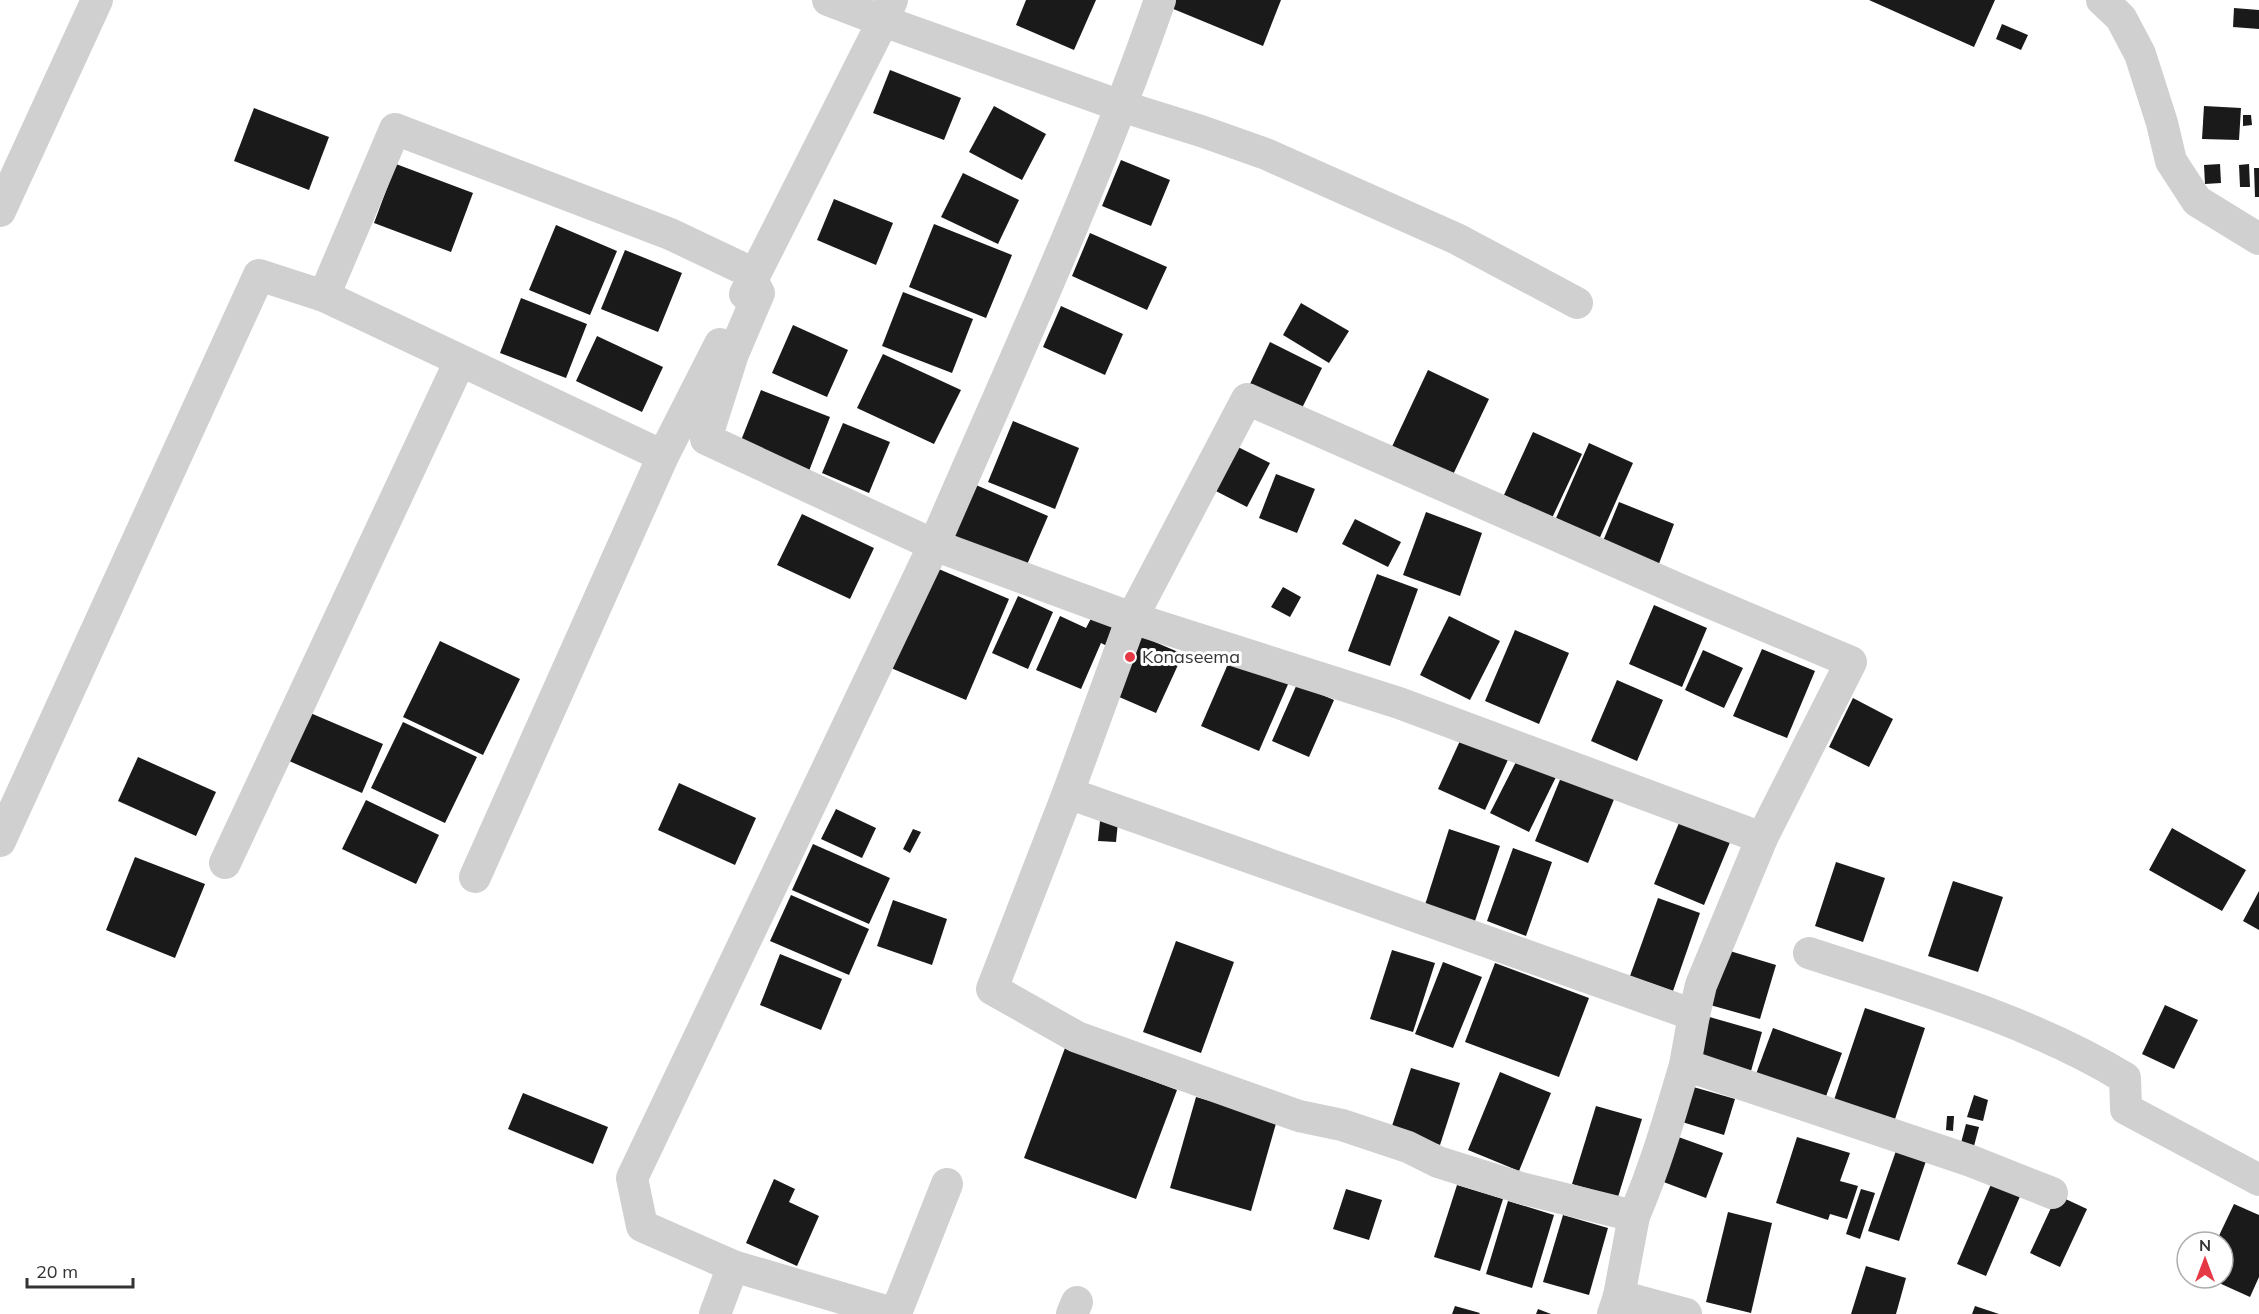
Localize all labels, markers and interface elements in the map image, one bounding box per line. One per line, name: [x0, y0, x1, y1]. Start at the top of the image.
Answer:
place label: Konaseema: [1142, 645, 1240, 668]
marker: Konaseema: [1123, 650, 1137, 664]
north arrow: [2175, 1230, 2235, 1290]
text: N: [2199, 1235, 2211, 1255]
scale bar: [27, 1251, 134, 1289]
text: 20 m: [36, 1260, 78, 1283]

